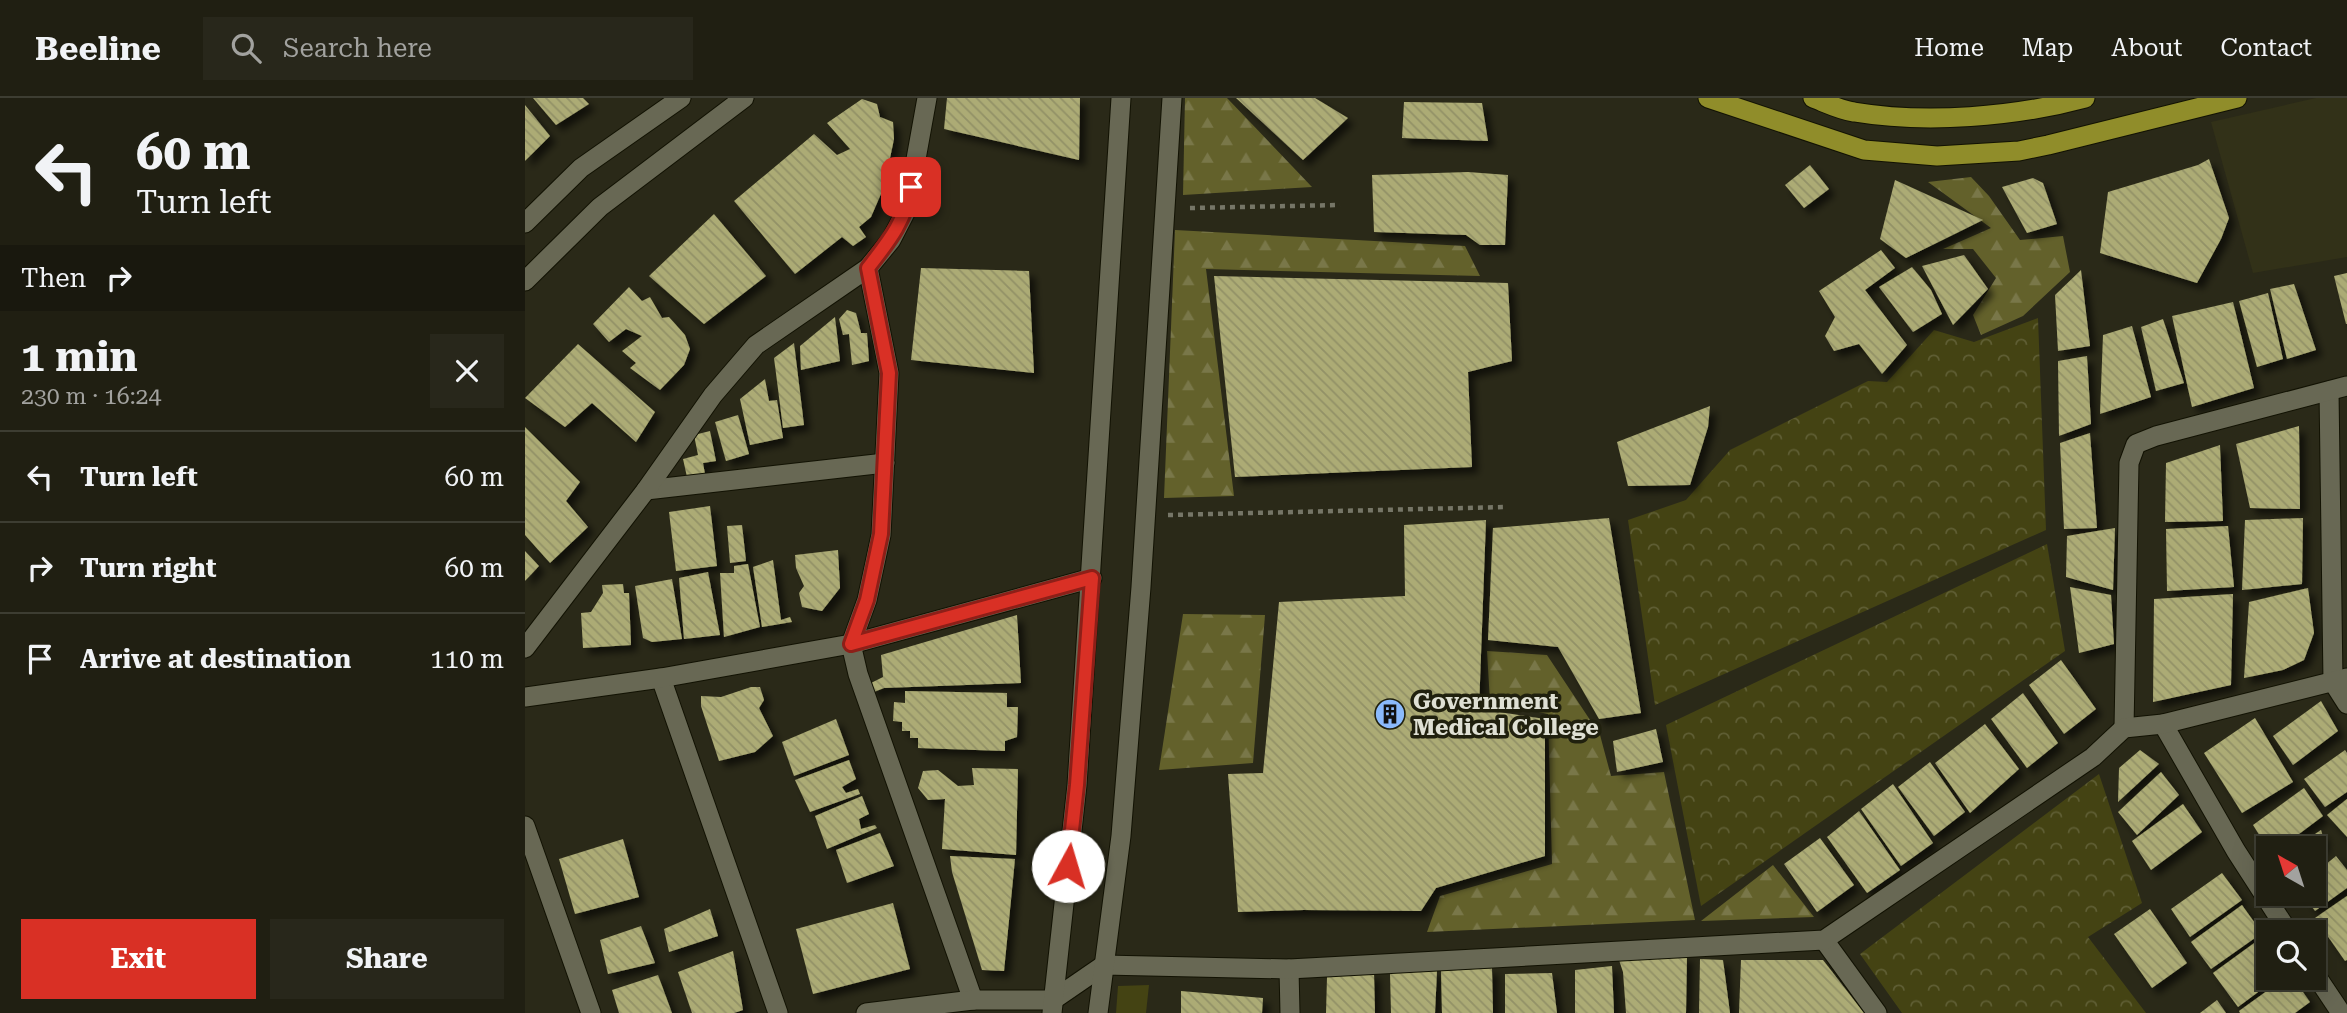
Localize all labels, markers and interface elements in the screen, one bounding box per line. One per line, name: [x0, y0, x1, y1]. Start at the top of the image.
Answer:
search box: [203, 17, 693, 80]
text: Beeline: [35, 29, 161, 68]
icon: search: [227, 29, 265, 67]
text: Search here: [283, 33, 432, 63]
text: Home: [1914, 34, 1984, 62]
text: Map: [2022, 34, 2073, 62]
text: About: [2111, 34, 2182, 62]
text: Contact: [2220, 34, 2312, 62]
text: 60 m: [136, 124, 251, 181]
icon: left: [21, 126, 112, 217]
pin: [881, 157, 941, 217]
icon: arrive: [892, 168, 930, 206]
text: Turn left: [136, 183, 271, 221]
icon: right: [100, 259, 138, 297]
text: Then: [21, 263, 86, 293]
text: 1 min: [21, 332, 138, 381]
button: close: [430, 334, 504, 408]
text: 230 m · 16:24: [21, 383, 161, 410]
icon: left: [21, 458, 59, 496]
text: Turn left: [80, 462, 198, 492]
text: 60 m: [445, 462, 504, 492]
icon: right: [21, 549, 59, 587]
text: Turn right: [80, 553, 216, 583]
text: 60 m: [445, 553, 504, 583]
icon: arrive: [21, 640, 59, 678]
text: Arrive at destination: [80, 644, 351, 674]
text: 110 m: [430, 644, 504, 674]
place label: Government Medical College: [1413, 688, 1599, 741]
building icon: Government Medical College: [1373, 697, 1407, 731]
position arrow: [1031, 829, 1105, 903]
north arrow: [2256, 836, 2326, 906]
map controls: [2256, 836, 2326, 990]
button: Exit: [21, 919, 256, 999]
button: Share: [270, 919, 504, 999]
button: search: [2256, 920, 2326, 990]

